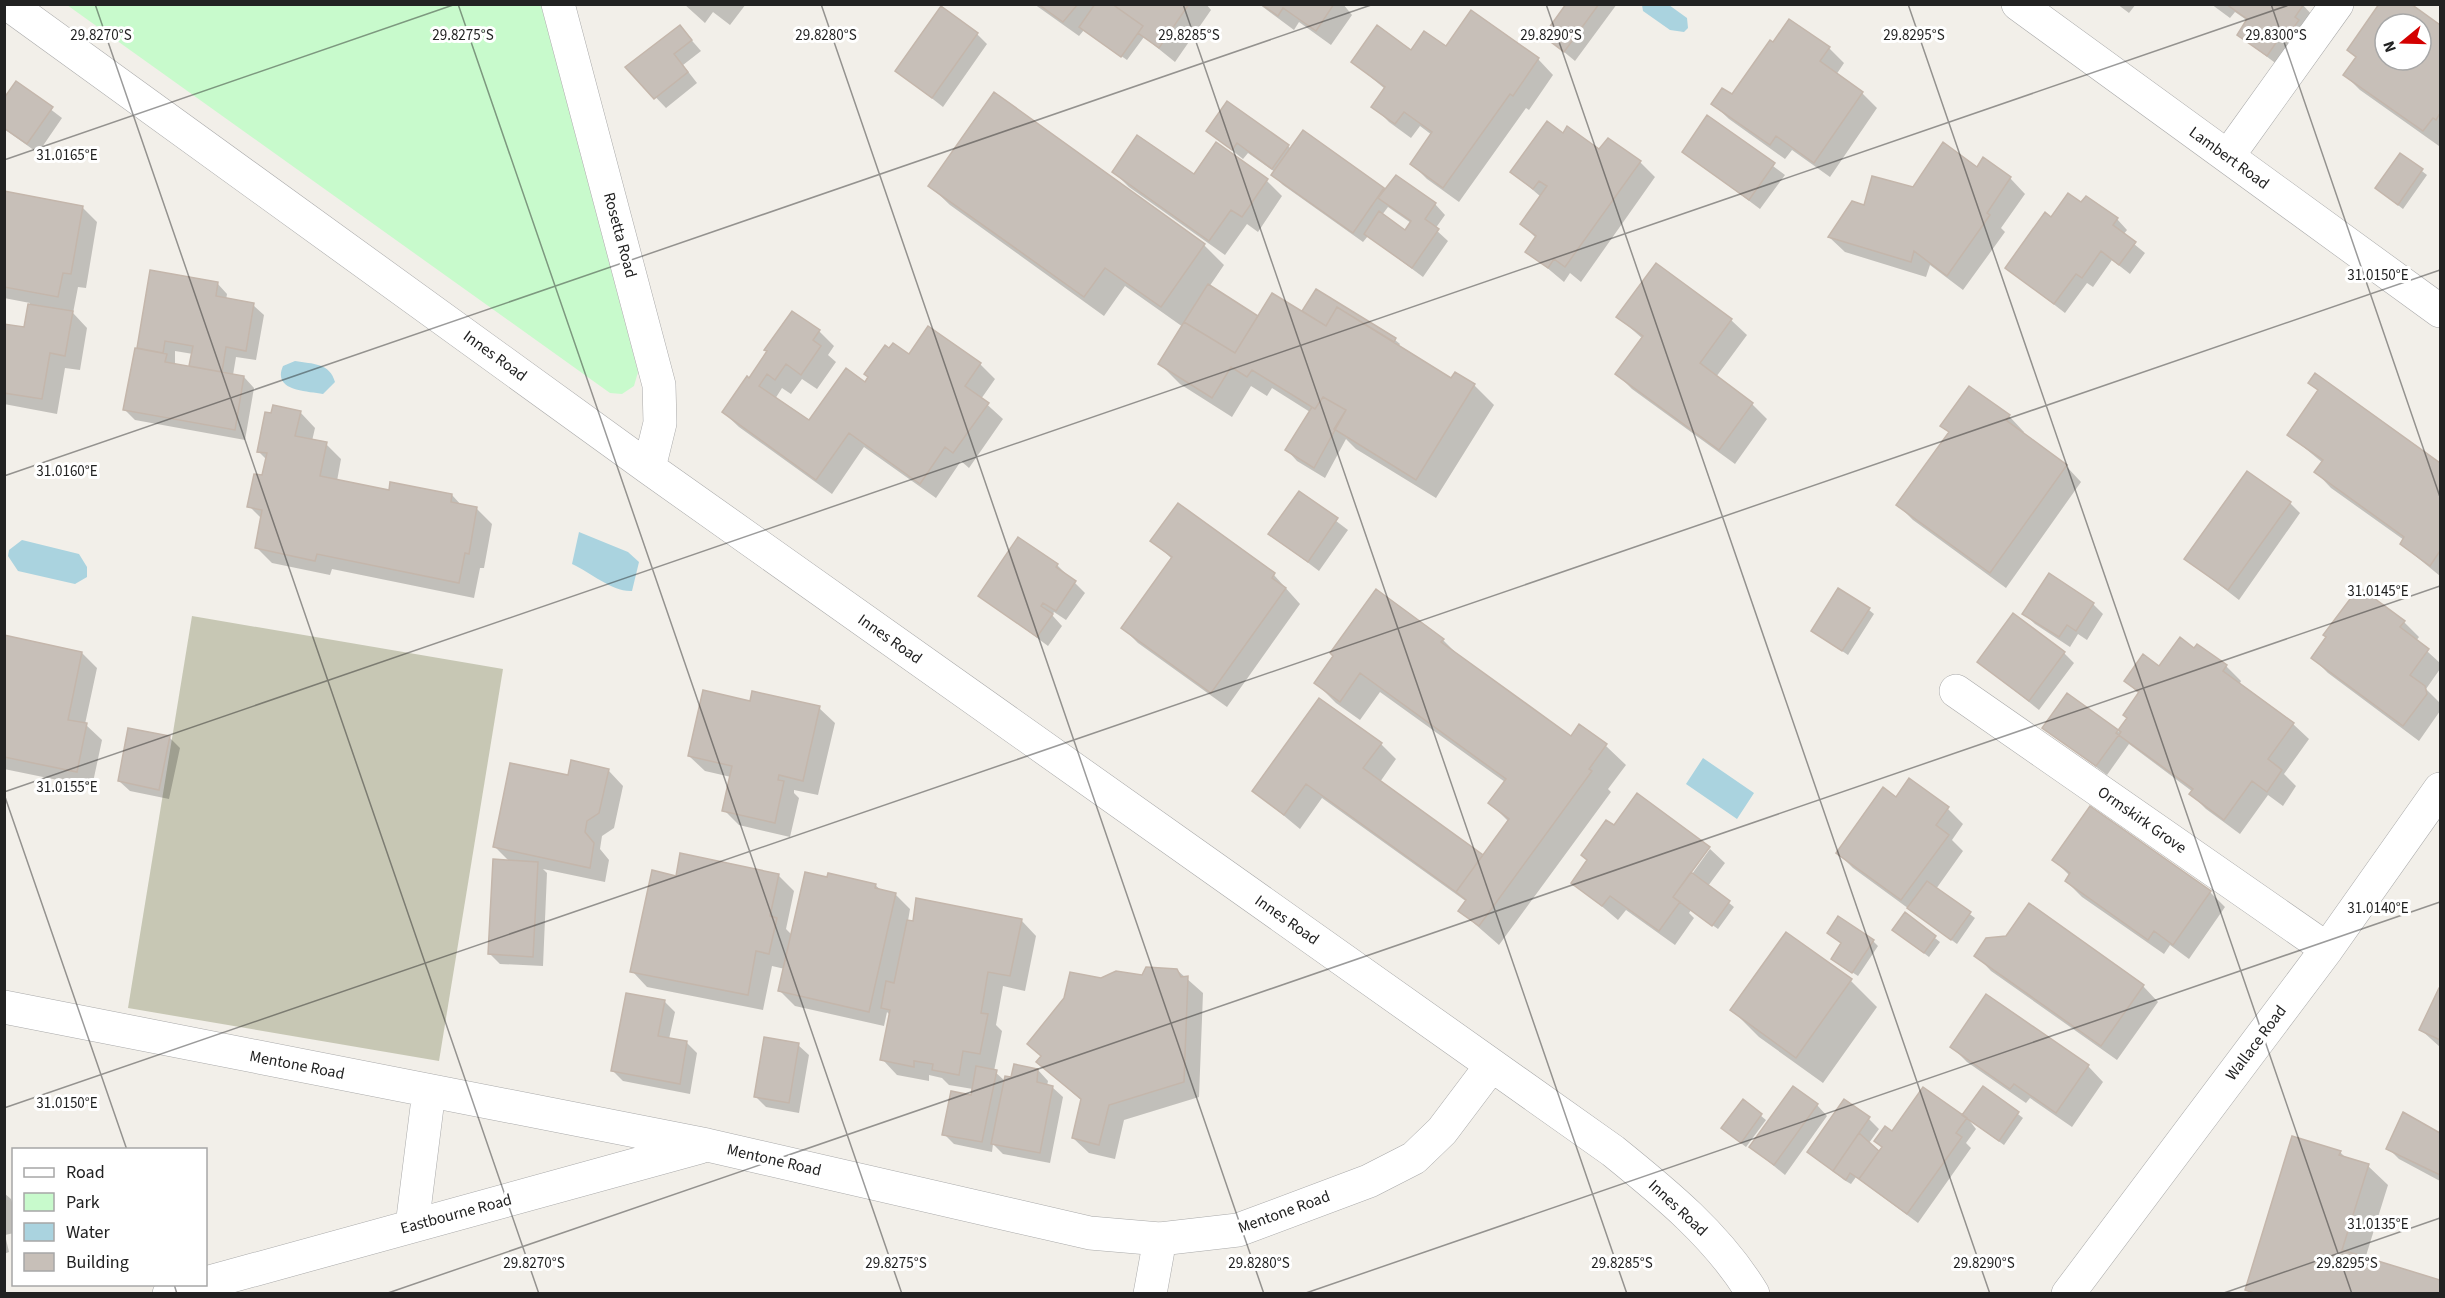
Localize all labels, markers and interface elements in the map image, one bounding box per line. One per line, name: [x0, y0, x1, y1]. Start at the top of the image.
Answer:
north arrow: [2373, 12, 2433, 72]
text: 29.8270°S: [70, 25, 132, 46]
text: 29.8275°S: [432, 25, 494, 46]
text: 29.8280°S: [795, 25, 857, 46]
text: 29.8285°S: [1158, 25, 1220, 46]
text: 29.8290°S: [1520, 25, 1582, 46]
text: 29.8295°S: [1883, 25, 1945, 46]
text: 29.8300°S: [2245, 25, 2307, 46]
text: N: [2378, 38, 2402, 55]
street label: Lambert Road: [2184, 121, 2274, 195]
text: 31.0165°E: [36, 145, 98, 166]
street label: Rosetta Road: [598, 190, 642, 280]
text: 31.0150°E: [2347, 265, 2409, 286]
street label: Innes Road: [459, 325, 531, 387]
text: 31.0160°E: [36, 461, 98, 482]
text: 31.0145°E: [2347, 581, 2409, 602]
street label: Innes Road: [853, 609, 927, 669]
text: 31.0155°E: [36, 777, 98, 798]
street label: Ormskirk Grove: [2093, 781, 2191, 859]
street label: Innes Road: [1250, 890, 1324, 950]
text: 31.0140°E: [2347, 898, 2409, 919]
street label: Wallace Road: [2220, 1001, 2292, 1085]
street label: Mentone Road: [248, 1045, 346, 1085]
text: 31.0150°E: [36, 1093, 98, 1114]
street label: Mentone Road: [725, 1138, 823, 1182]
legend: [12, 1148, 207, 1286]
text: Road: [66, 1160, 105, 1185]
street label: Innes Road: [1643, 1175, 1713, 1241]
street label: Mentone Road: [1235, 1185, 1333, 1239]
street label: Eastbourne Road: [398, 1189, 514, 1239]
text: Park: [66, 1190, 100, 1215]
text: 31.0135°E: [2347, 1214, 2409, 1235]
text: Water: [66, 1220, 110, 1245]
text: Building: [66, 1250, 129, 1275]
text: 29.8270°S: [503, 1253, 565, 1274]
text: 29.8275°S: [865, 1253, 927, 1274]
text: 29.8280°S: [1228, 1253, 1290, 1274]
text: 29.8285°S: [1591, 1253, 1653, 1274]
text: 29.8290°S: [1953, 1253, 2015, 1274]
text: 29.8295°S: [2316, 1253, 2378, 1274]

